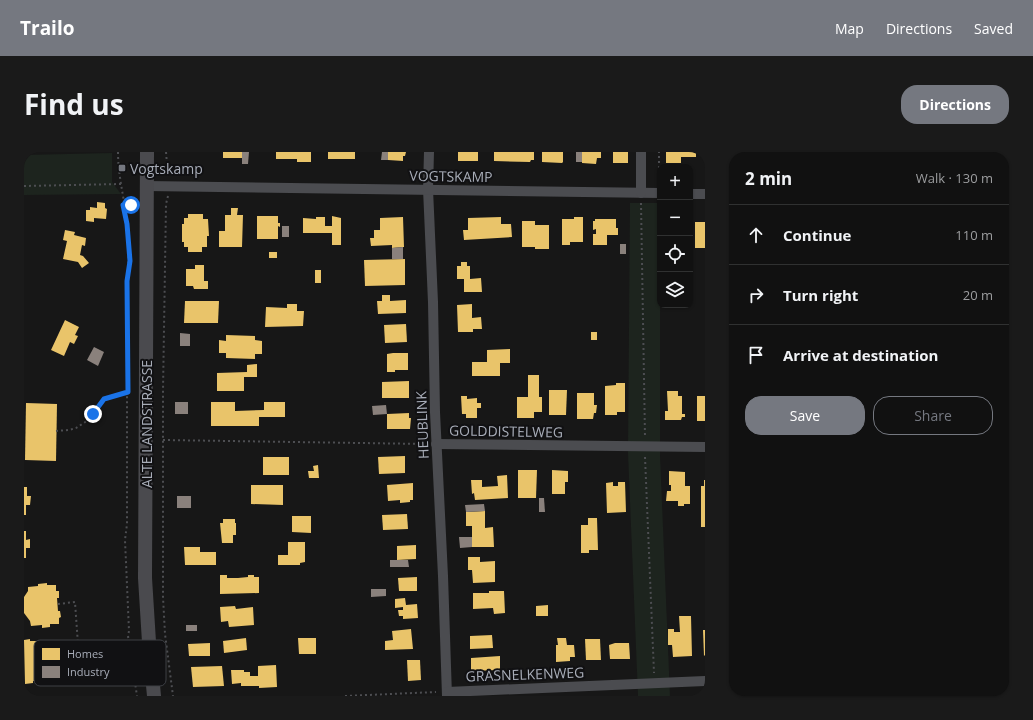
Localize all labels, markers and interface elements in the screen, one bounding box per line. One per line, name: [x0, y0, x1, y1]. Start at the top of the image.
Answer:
text: Trailo: [20, 15, 74, 41]
text: Map: [835, 19, 864, 38]
text: Directions: [886, 19, 952, 38]
text: Saved: [974, 19, 1013, 38]
text: Find us: [24, 85, 124, 123]
button: Directions: [901, 85, 1009, 124]
place label: Vogtskamp: [130, 159, 203, 178]
marker: Vogtskamp: [117, 163, 127, 173]
map controls: [657, 164, 693, 308]
button: +: [657, 164, 693, 200]
street label: VOGTSKAMP: [409, 166, 493, 186]
text: 2 min: [745, 167, 792, 190]
text: Walk · 130 m: [916, 169, 993, 187]
route start: [122, 196, 140, 214]
button: −: [657, 200, 693, 236]
icon: ahead: [745, 224, 767, 246]
text: Continue: [783, 225, 851, 245]
text: 110 m: [955, 226, 993, 244]
button: locate: [657, 236, 693, 272]
button: layers: [657, 272, 693, 308]
icon: right: [745, 284, 767, 306]
text: Turn right: [783, 285, 858, 305]
text: 20 m: [963, 286, 993, 304]
icon: arrive: [745, 344, 767, 366]
text: Arrive at destination: [783, 345, 938, 365]
street label: ALTE LANDSTRASSE: [137, 360, 156, 488]
street label: HEUBLINK: [411, 390, 433, 459]
button: Save: [745, 396, 865, 435]
button: Share: [873, 396, 993, 435]
route end: [84, 405, 102, 423]
street label: GOLDDISTELWEG: [449, 421, 563, 441]
legend: [34, 640, 166, 686]
text: Homes: [67, 646, 103, 661]
street label: GRASNELKENWEG: [465, 662, 585, 686]
text: Industry: [67, 664, 110, 679]

